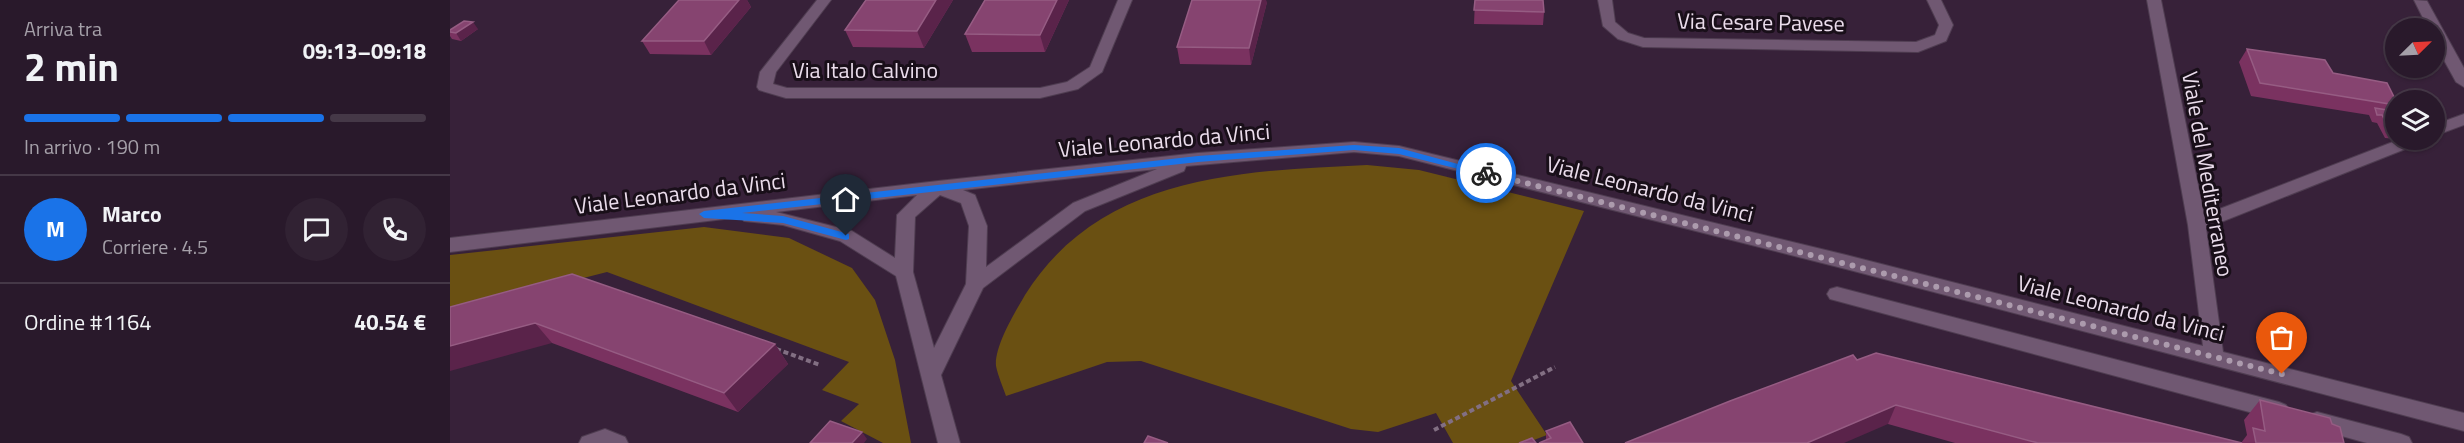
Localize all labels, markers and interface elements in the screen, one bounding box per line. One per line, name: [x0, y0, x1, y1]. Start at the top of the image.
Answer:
street label: Via Cesare Pavese: [1677, 4, 1845, 40]
text: Arriva tra: [24, 13, 102, 44]
north arrow: [2385, 18, 2445, 78]
map controls: [2385, 18, 2445, 150]
text: 09:13–09:18: [303, 34, 426, 68]
text: 2 min: [24, 37, 119, 96]
street label: Via Italo Calvino: [792, 53, 938, 87]
street label: Viale del Mediterraneo: [2173, 69, 2243, 279]
button: layers: [2385, 90, 2445, 150]
street label: Viale Leonardo da Vinci: [1057, 114, 1271, 166]
text: In arrivo · 190 m: [24, 131, 160, 162]
courier: [1456, 143, 1516, 203]
street label: Viale Leonardo da Vinci: [1543, 147, 1757, 231]
icon: bike: [1470, 157, 1503, 190]
street label: Viale Leonardo da Vinci: [573, 163, 787, 223]
pin: [820, 174, 871, 236]
icon: home: [829, 183, 862, 216]
text: Marco: [102, 197, 162, 231]
button: chat: [285, 198, 348, 261]
button: phone: [363, 198, 426, 261]
text: M: [46, 212, 65, 246]
text: Corriere · 4.5: [102, 231, 208, 262]
street label: Viale Leonardo da Vinci: [2014, 266, 2228, 350]
text: Ordine #1164: [24, 305, 152, 339]
text: 40.54 €: [354, 305, 426, 339]
pin: [2256, 312, 2307, 374]
icon: bag: [2265, 321, 2298, 354]

